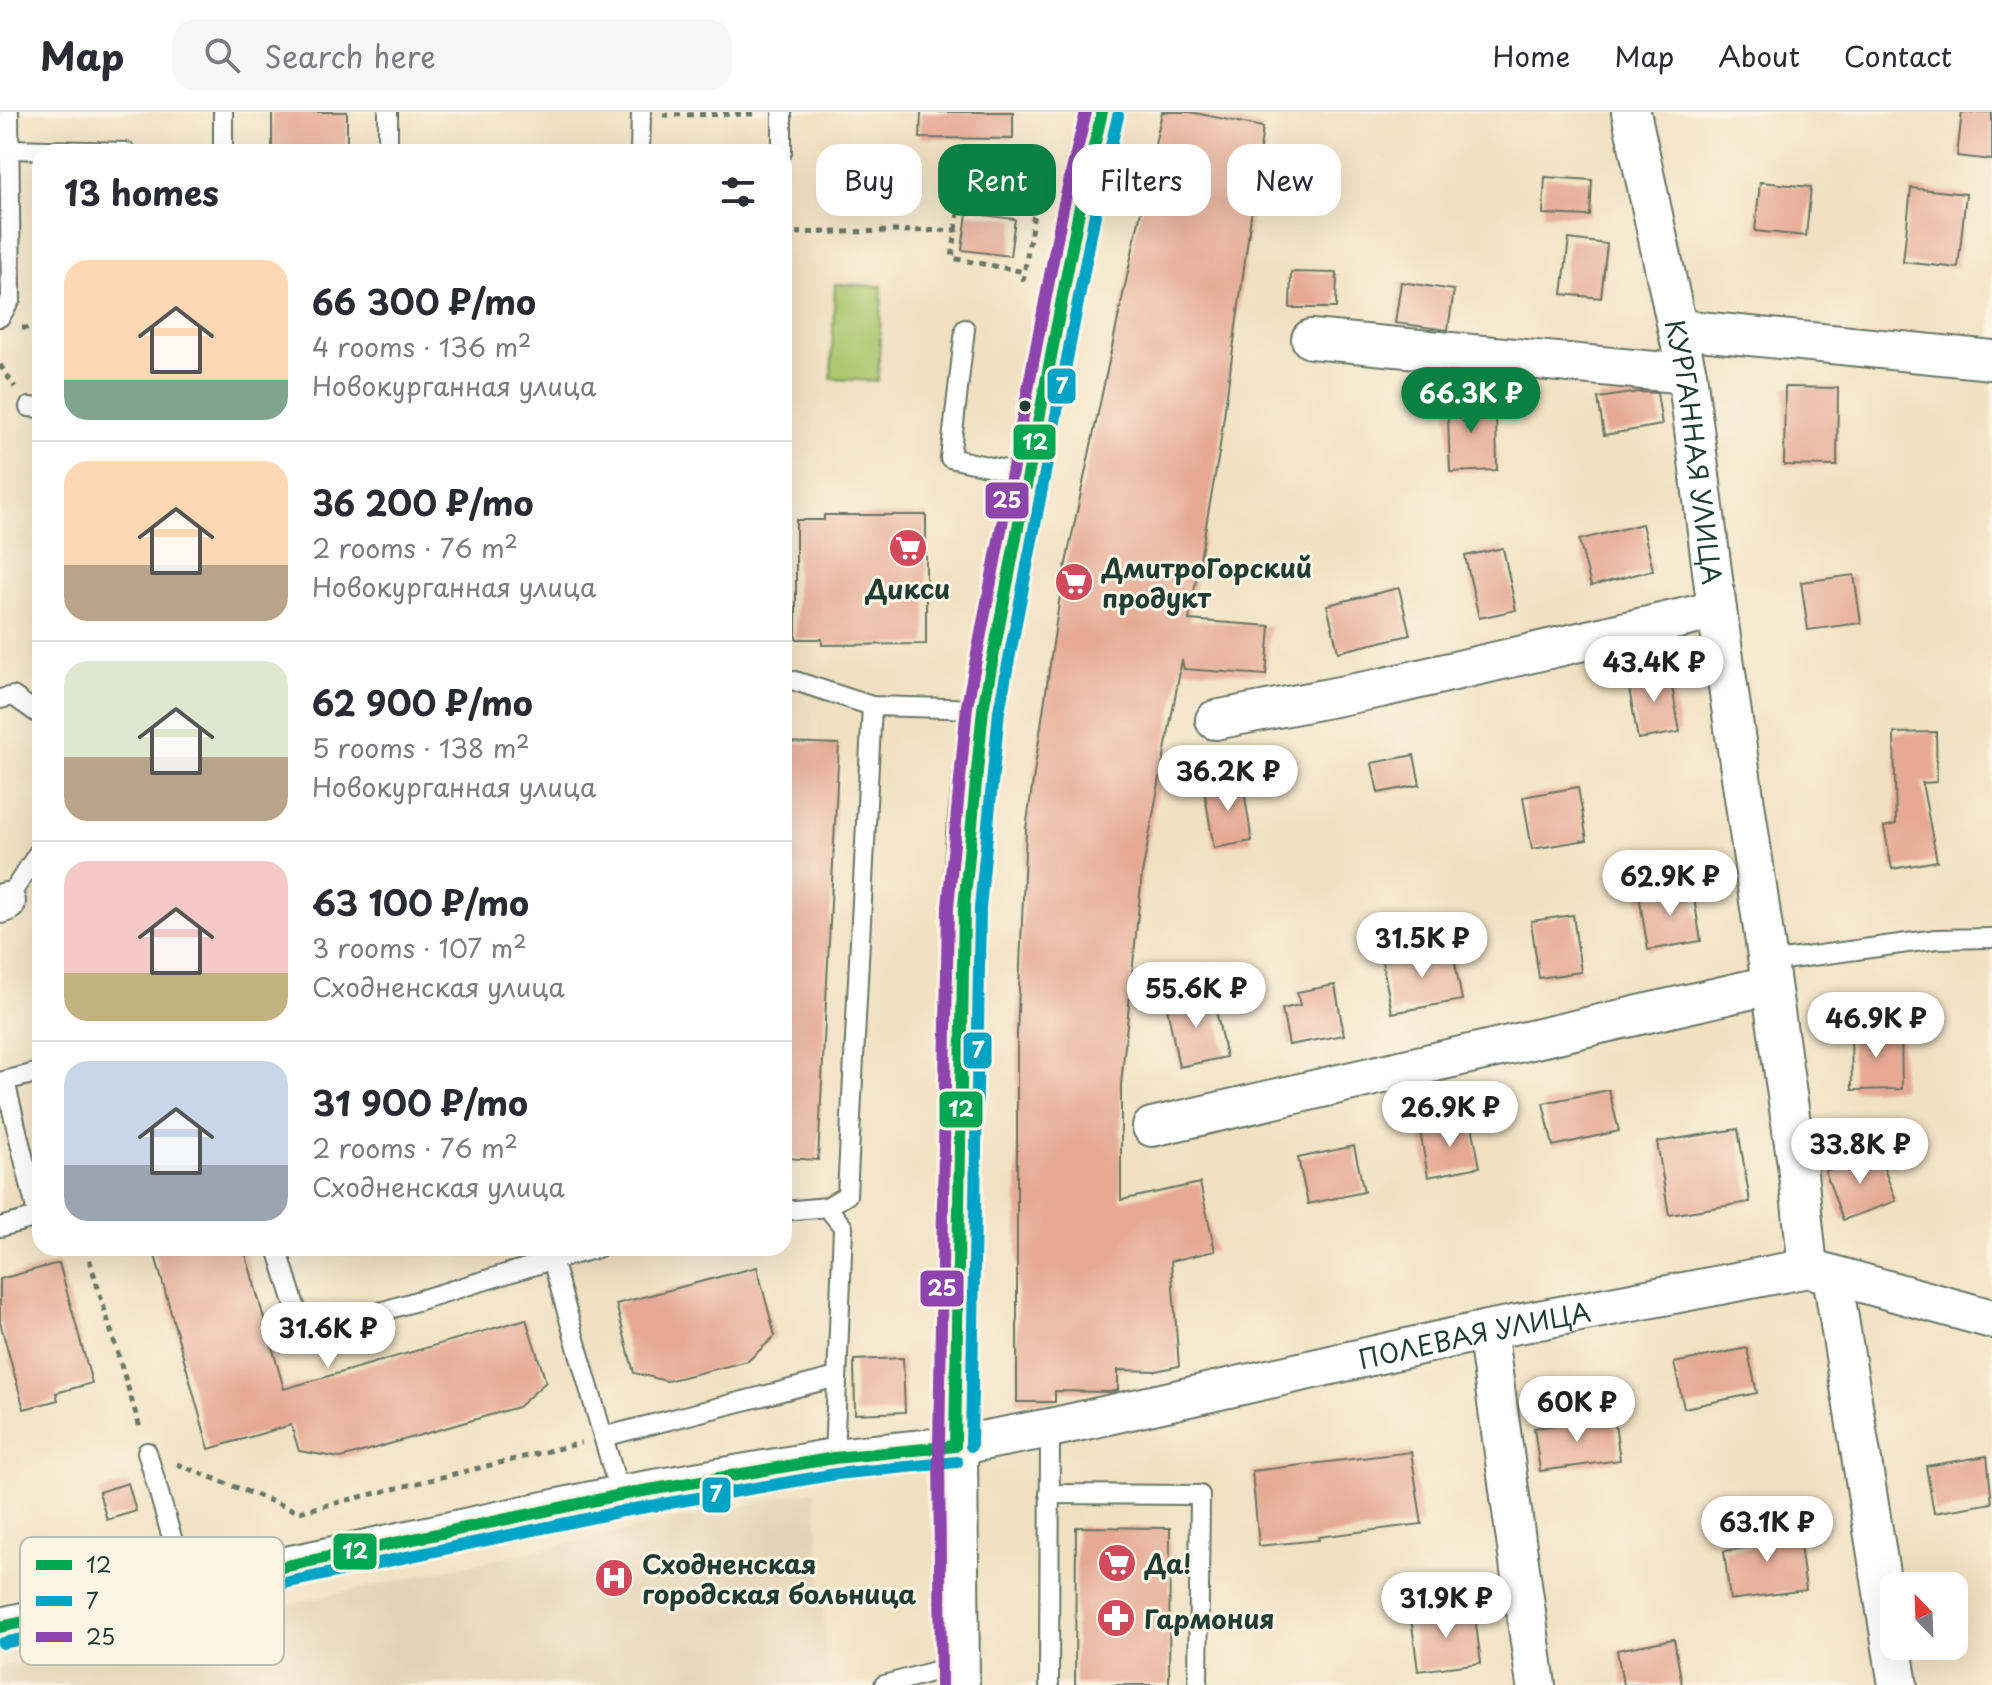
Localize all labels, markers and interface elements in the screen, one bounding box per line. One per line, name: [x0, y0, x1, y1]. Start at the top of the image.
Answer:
search box: [172, 19, 732, 91]
text: Map: [40, 27, 124, 84]
icon: search: [200, 33, 244, 77]
text: Search here: [264, 33, 436, 78]
text: Home: [1492, 34, 1570, 77]
text: Map: [1614, 34, 1674, 77]
text: About: [1718, 34, 1800, 77]
text: Contact: [1844, 34, 1952, 77]
chip: Buy: [816, 144, 922, 216]
chip: Rent: [938, 144, 1056, 216]
chip: Filters: [1072, 144, 1211, 216]
chip: New: [1227, 144, 1341, 216]
text: 13 homes: [64, 166, 219, 218]
icon: filters: [716, 170, 760, 214]
text: 66 300 ₽/mo: [312, 275, 536, 327]
icon: home: [128, 292, 224, 388]
street label: КУРГАННАЯ УЛИЦА: [1656, 315, 1733, 587]
text: 4 rooms · 136 m²: [312, 327, 532, 366]
text: Новокурганная улица: [312, 366, 596, 405]
line badge: 7: [1046, 367, 1077, 405]
pin: 66.3K ₽: [1397, 367, 1545, 435]
text: 7: [1056, 368, 1069, 401]
text: 66.3K ₽: [1419, 373, 1523, 412]
unlabelled marker: [1017, 398, 1033, 414]
line badge: 12: [1012, 423, 1057, 461]
text: 12: [1022, 424, 1048, 457]
text: 36 200 ₽/mo: [312, 476, 533, 528]
line badge: 25: [984, 481, 1030, 520]
text: 25: [992, 482, 1022, 515]
icon: home: [128, 493, 224, 589]
supermarket icon: Дикси: [887, 527, 929, 569]
text: 2 rooms · 76 m²: [312, 528, 518, 567]
place label: ДмитроГорский продукт: [1101, 548, 1312, 617]
supermarket icon: ДмитроГорский продукт: [1053, 561, 1095, 603]
text: Новокурганная улица: [312, 567, 596, 606]
place label: Дикси: [865, 569, 950, 608]
pin: 43.4K ₽: [1580, 636, 1728, 704]
text: 43.4K ₽: [1603, 642, 1705, 681]
text: 62 900 ₽/mo: [312, 676, 533, 728]
icon: home: [128, 693, 224, 789]
text: 5 rooms · 138 m²: [312, 728, 530, 767]
pin: 36.2K ₽: [1154, 745, 1302, 813]
text: 36.2K ₽: [1176, 751, 1280, 790]
text: Новокурганная улица: [312, 767, 596, 806]
pin: 62.9K ₽: [1596, 850, 1744, 918]
text: 62.9K ₽: [1620, 856, 1720, 895]
text: 63 100 ₽/mo: [312, 876, 529, 928]
icon: home: [128, 893, 224, 989]
pin: 31.5K ₽: [1348, 912, 1496, 980]
text: 31.5K ₽: [1374, 918, 1470, 957]
text: 3 rooms · 107 m²: [312, 928, 527, 967]
pin: 55.6K ₽: [1122, 962, 1270, 1030]
text: Сходненская улица: [312, 967, 565, 1006]
text: 55.6K ₽: [1145, 968, 1247, 1007]
pin: 46.9K ₽: [1802, 992, 1950, 1060]
text: 46.9K ₽: [1825, 998, 1927, 1037]
line badge: 7: [962, 1031, 993, 1070]
text: 7: [972, 1032, 985, 1065]
text: 31 900 ₽/mo: [312, 1076, 528, 1128]
pin: 26.9K ₽: [1376, 1081, 1524, 1149]
text: 26.9K ₽: [1400, 1087, 1500, 1126]
line badge: 12: [938, 1090, 984, 1129]
text: 12: [948, 1091, 974, 1124]
icon: home: [128, 1093, 224, 1189]
pin: 33.8K ₽: [1786, 1118, 1934, 1186]
text: 33.8K ₽: [1809, 1124, 1911, 1163]
text: 2 rooms · 76 m²: [312, 1128, 518, 1167]
text: Сходненская улица: [312, 1167, 565, 1206]
line badge: 25: [919, 1269, 965, 1308]
text: 25: [927, 1270, 957, 1303]
street label: ПОЛЕВАЯ УЛИЦА: [1355, 1291, 1594, 1378]
pin: 31.6K ₽: [254, 1302, 402, 1370]
text: 31.6K ₽: [279, 1308, 377, 1347]
pin: 60K ₽: [1521, 1376, 1633, 1444]
text: 60K ₽: [1537, 1382, 1617, 1421]
line badge: 7: [701, 1476, 732, 1514]
text: 7: [710, 1476, 723, 1509]
pin: 63.1K ₽: [1693, 1496, 1841, 1564]
text: 63.1K ₽: [1719, 1502, 1815, 1541]
line badge: 12: [332, 1532, 378, 1571]
text: 12: [342, 1533, 368, 1566]
legend: [20, 1537, 284, 1665]
supermarket icon: Да!: [1096, 1542, 1138, 1584]
place label: Сходненская городская больница: [642, 1544, 916, 1613]
place label: Да!: [1144, 1544, 1191, 1583]
text: 12: [86, 1547, 111, 1580]
hospital icon: Сходненская городская больница: [593, 1557, 635, 1599]
pin: 31.9K ₽: [1372, 1572, 1520, 1640]
north arrow: [1880, 1572, 1968, 1660]
map controls: [1880, 1572, 1968, 1660]
text: 31.9K ₽: [1399, 1578, 1493, 1617]
text: 7: [86, 1583, 99, 1616]
pharmacy icon: Гармония: [1095, 1597, 1137, 1639]
place label: Гармония: [1144, 1599, 1274, 1638]
text: 25: [86, 1619, 115, 1652]

